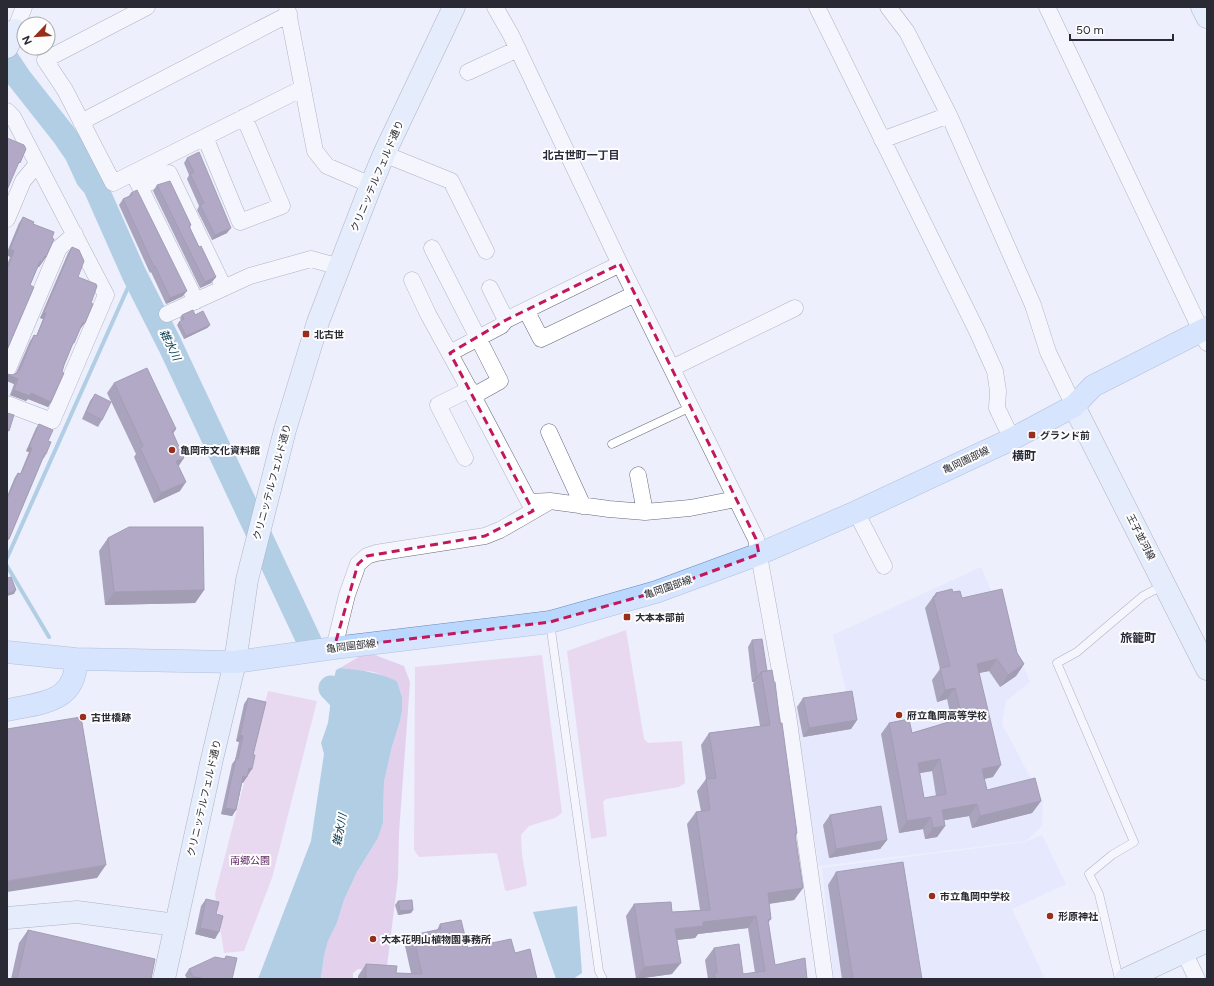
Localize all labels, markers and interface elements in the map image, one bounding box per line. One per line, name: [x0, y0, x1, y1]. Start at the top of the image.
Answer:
north arrow: [16, 16, 56, 56]
scale bar: [1070, 16, 1173, 42]
text: 50 m: [1076, 23, 1104, 37]
text: N: [20, 33, 35, 47]
street label: クリニッテルフェルド通り: [348, 118, 406, 234]
district label: 北古世町一丁目: [543, 149, 620, 162]
water label: 雑水川: [157, 327, 184, 364]
place label: 北古世: [314, 328, 344, 341]
marker: 北古世: [301, 329, 311, 339]
street label: クリニッテルフェルド通り: [250, 422, 294, 542]
place label: グランド前: [1040, 429, 1090, 442]
marker: グランド前: [1027, 430, 1037, 440]
place label: 亀岡市文化資料館: [180, 444, 260, 457]
street label: 亀岡園部線: [941, 444, 991, 476]
marker: 亀岡市文化資料館: [167, 445, 177, 455]
district label: 横町: [1012, 449, 1036, 463]
street label: 王子並河線: [1124, 512, 1158, 562]
street label: 亀岡園部線: [642, 573, 694, 601]
place label: 大本本部前: [635, 611, 685, 624]
marker: 大本本部前: [622, 612, 632, 622]
district label: 旅籠町: [1120, 631, 1156, 645]
street label: 亀岡園部線: [325, 637, 377, 655]
place label: 府立亀岡高等学校: [907, 709, 987, 722]
marker: 府立亀岡高等学校: [894, 710, 904, 720]
place label: 古世橋跡: [91, 711, 131, 724]
marker: 古世橋跡: [78, 712, 88, 722]
street label: クリニッテルフェルド通り: [184, 738, 224, 858]
water label: 雑水川: [330, 812, 350, 847]
park label: 南郷公園: [230, 854, 270, 867]
place label: 市立亀岡中学校: [940, 890, 1010, 903]
marker: 市立亀岡中学校: [927, 891, 937, 901]
place label: 形原神社: [1058, 910, 1099, 923]
marker: 形原神社: [1045, 911, 1055, 921]
place label: 大本花明山植物園事務所: [381, 933, 491, 946]
marker: 大本花明山植物園事務所: [368, 934, 378, 944]

